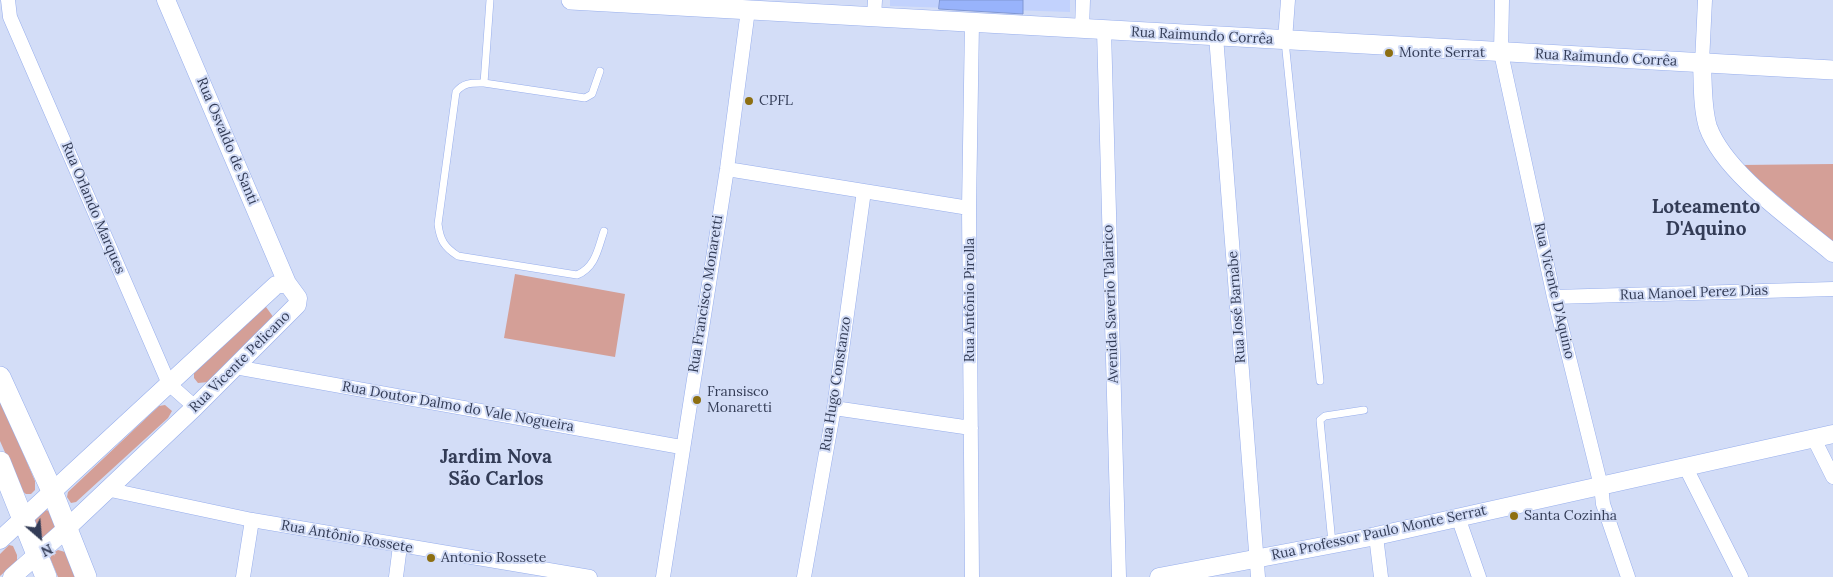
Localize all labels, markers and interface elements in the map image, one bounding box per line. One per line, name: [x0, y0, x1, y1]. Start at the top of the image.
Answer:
street label: Rua Raimundo Corrêa: [1130, 24, 1274, 48]
place label: Monte Serrat: [1399, 45, 1485, 61]
street label: Rua Raimundo Corrêa: [1534, 46, 1678, 70]
marker: Monte Serrat: [1383, 47, 1395, 59]
street label: Rua Osvaldo de Santi: [193, 75, 261, 207]
place label: CPFL: [759, 93, 793, 109]
marker: CPFL: [743, 95, 755, 107]
street label: Rua Orlando Marques: [58, 140, 128, 276]
district label: Loteamento D'Aquino: [1652, 197, 1760, 241]
street label: Rua Francisco Monaretti: [685, 214, 727, 374]
street label: Rua Vicente D'Aquino: [1530, 221, 1578, 361]
street label: Avenida Saverio Talarico: [1100, 224, 1122, 384]
street label: Rua Antônio Pirolla: [962, 238, 978, 362]
street label: Rua José Barnabe: [1225, 250, 1249, 364]
street label: Rua Manoel Perez Dias: [1620, 282, 1768, 304]
street label: Rua Vicente Pelicano: [186, 308, 294, 416]
street label: Rua Hugo Constanzo: [817, 316, 855, 452]
street label: Rua Doutor Dalmo do Vale Nogueira: [341, 378, 575, 436]
place label: Fransisco Monaretti: [707, 384, 772, 417]
marker: Fransisco Monaretti: [691, 394, 703, 406]
district label: Jardim Nova São Carlos: [440, 447, 552, 491]
street label: Rua Professor Paulo Monte Serrat: [1270, 502, 1488, 564]
place label: Santa Cozinha: [1524, 508, 1617, 524]
marker: Santa Cozinha: [1508, 510, 1520, 522]
north arrow: [15, 512, 65, 562]
street label: Rua Antônio Rossete: [280, 517, 414, 557]
text: N: [38, 540, 56, 561]
place label: Antonio Rossete: [441, 550, 546, 566]
marker: Antonio Rossete: [425, 552, 437, 564]

